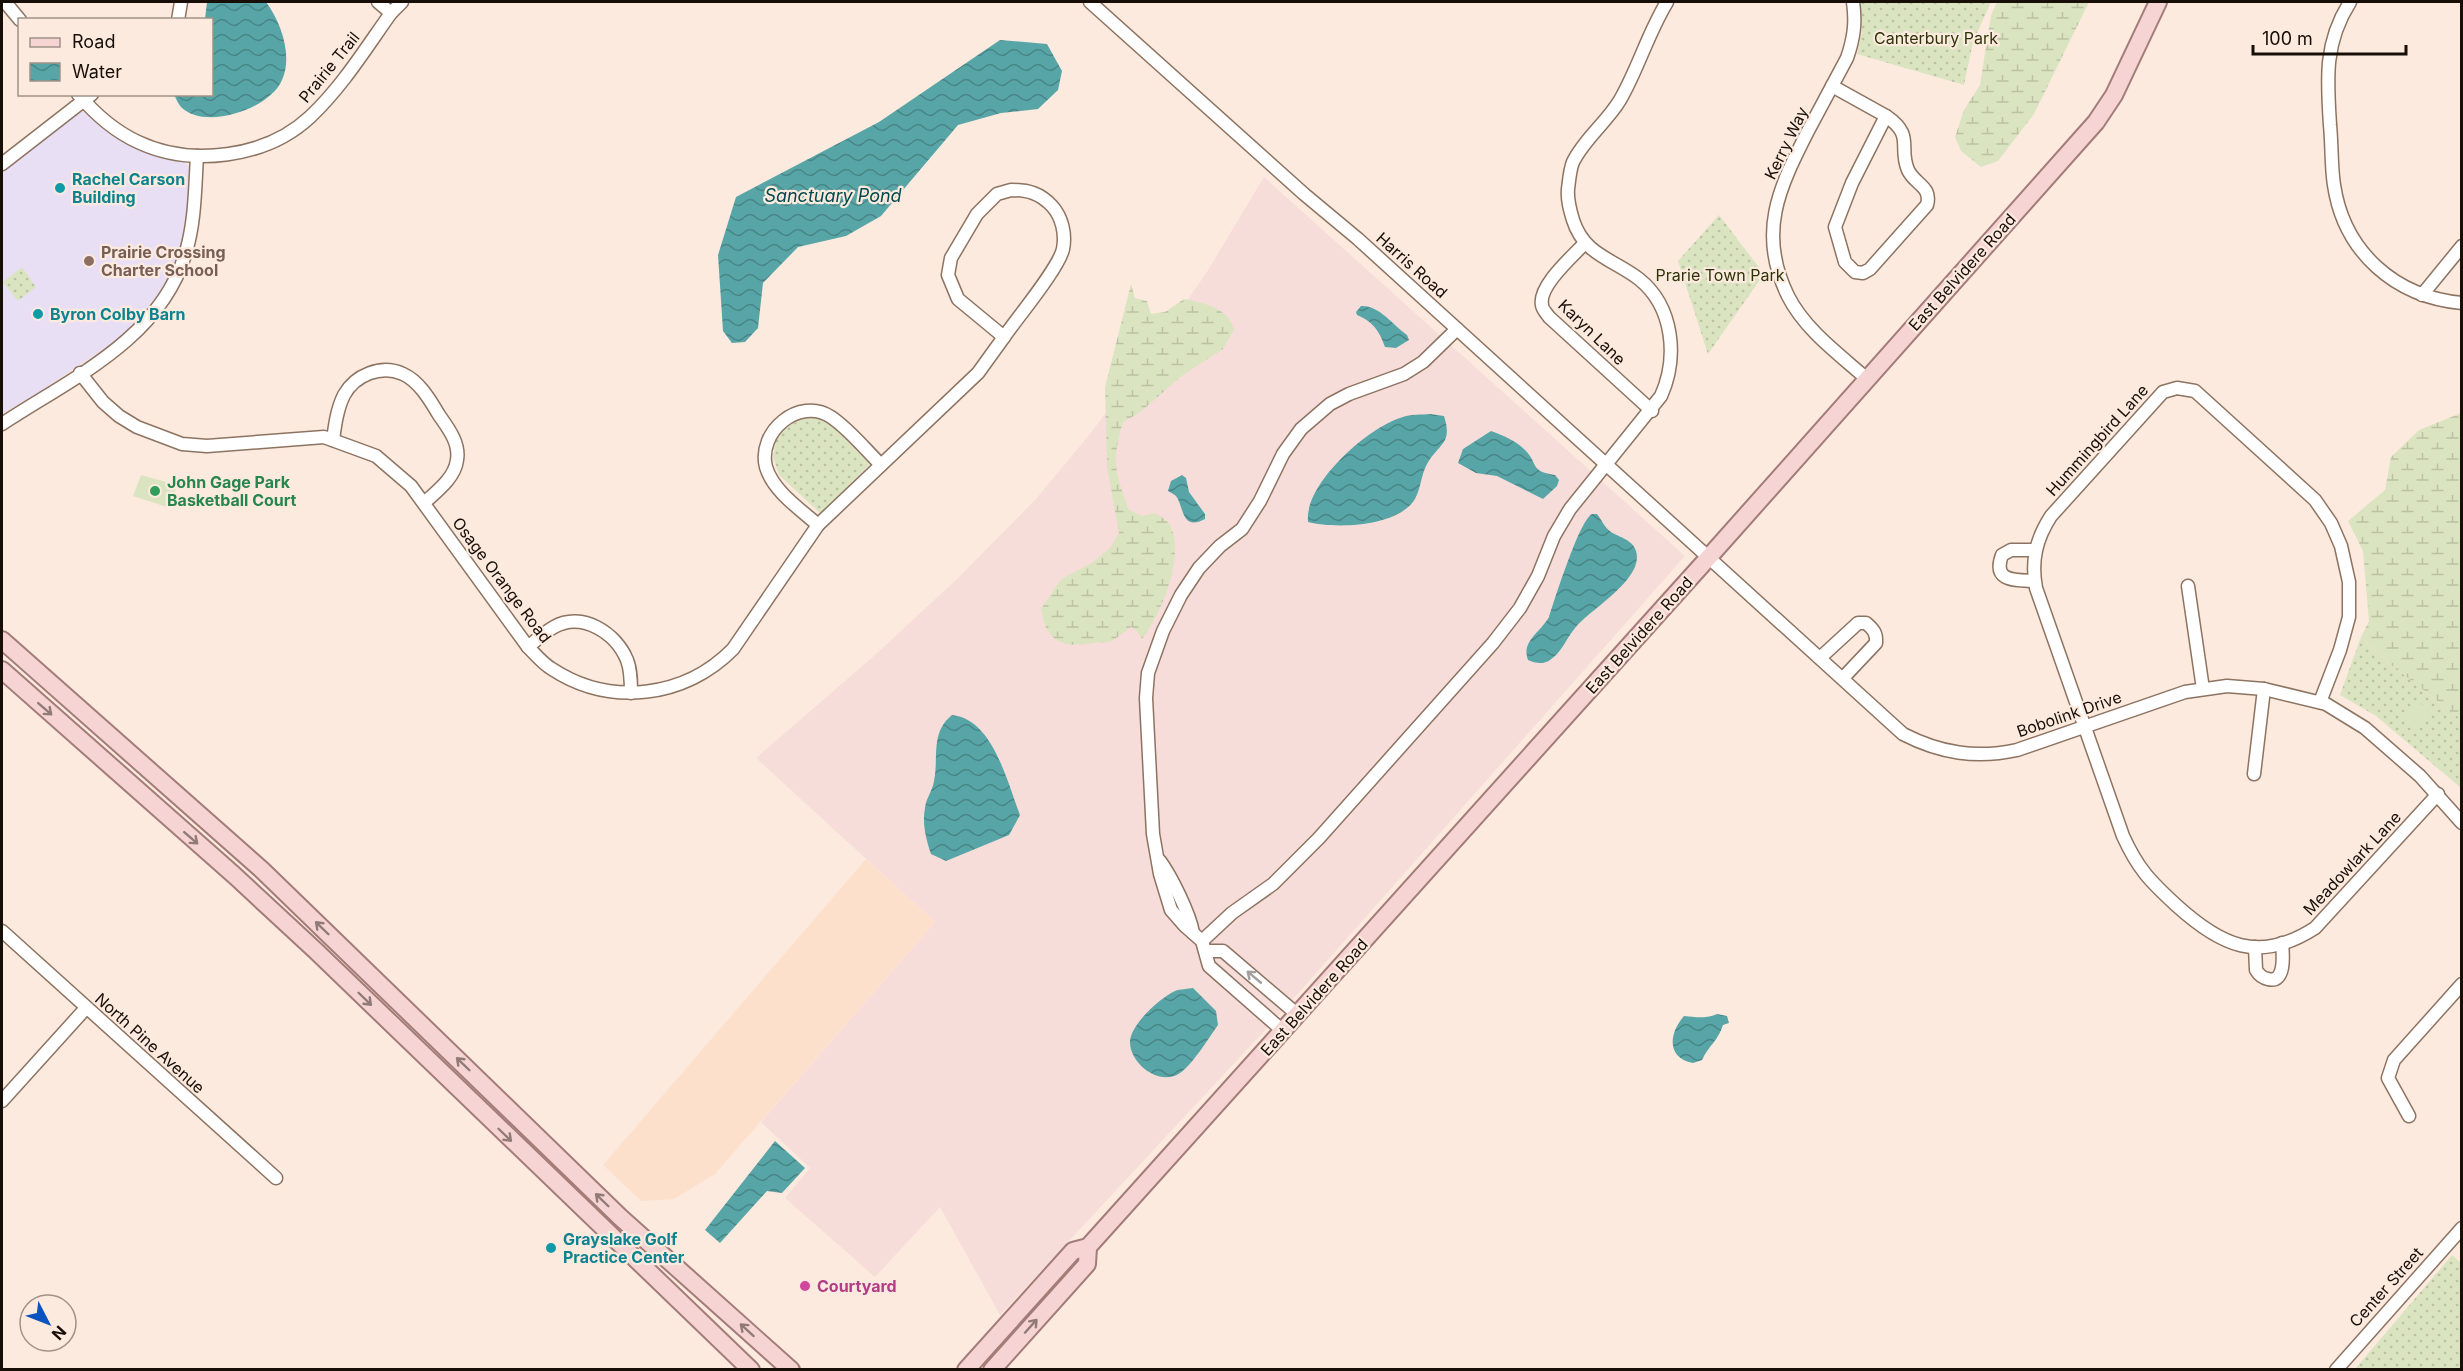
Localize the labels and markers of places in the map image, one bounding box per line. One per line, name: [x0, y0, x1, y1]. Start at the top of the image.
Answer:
place label: Rachel Carson Building: [72, 169, 185, 207]
marker: Rachel Carson Building: [53, 181, 67, 195]
place label: Prairie Crossing Charter School: [101, 242, 226, 280]
marker: Prairie Crossing Charter School: [82, 254, 96, 268]
place label: Byron Colby Barn: [50, 304, 186, 324]
marker: Byron Colby Barn: [31, 307, 45, 321]
place label: John Gage Park Basketball Court: [167, 472, 297, 510]
marker: John Gage Park Basketball Court: [148, 484, 162, 498]
place label: Grayslake Golf Practice Center: [563, 1229, 685, 1267]
marker: Grayslake Golf Practice Center: [544, 1241, 558, 1255]
place label: Courtyard: [817, 1276, 897, 1296]
marker: Courtyard: [798, 1279, 812, 1293]

